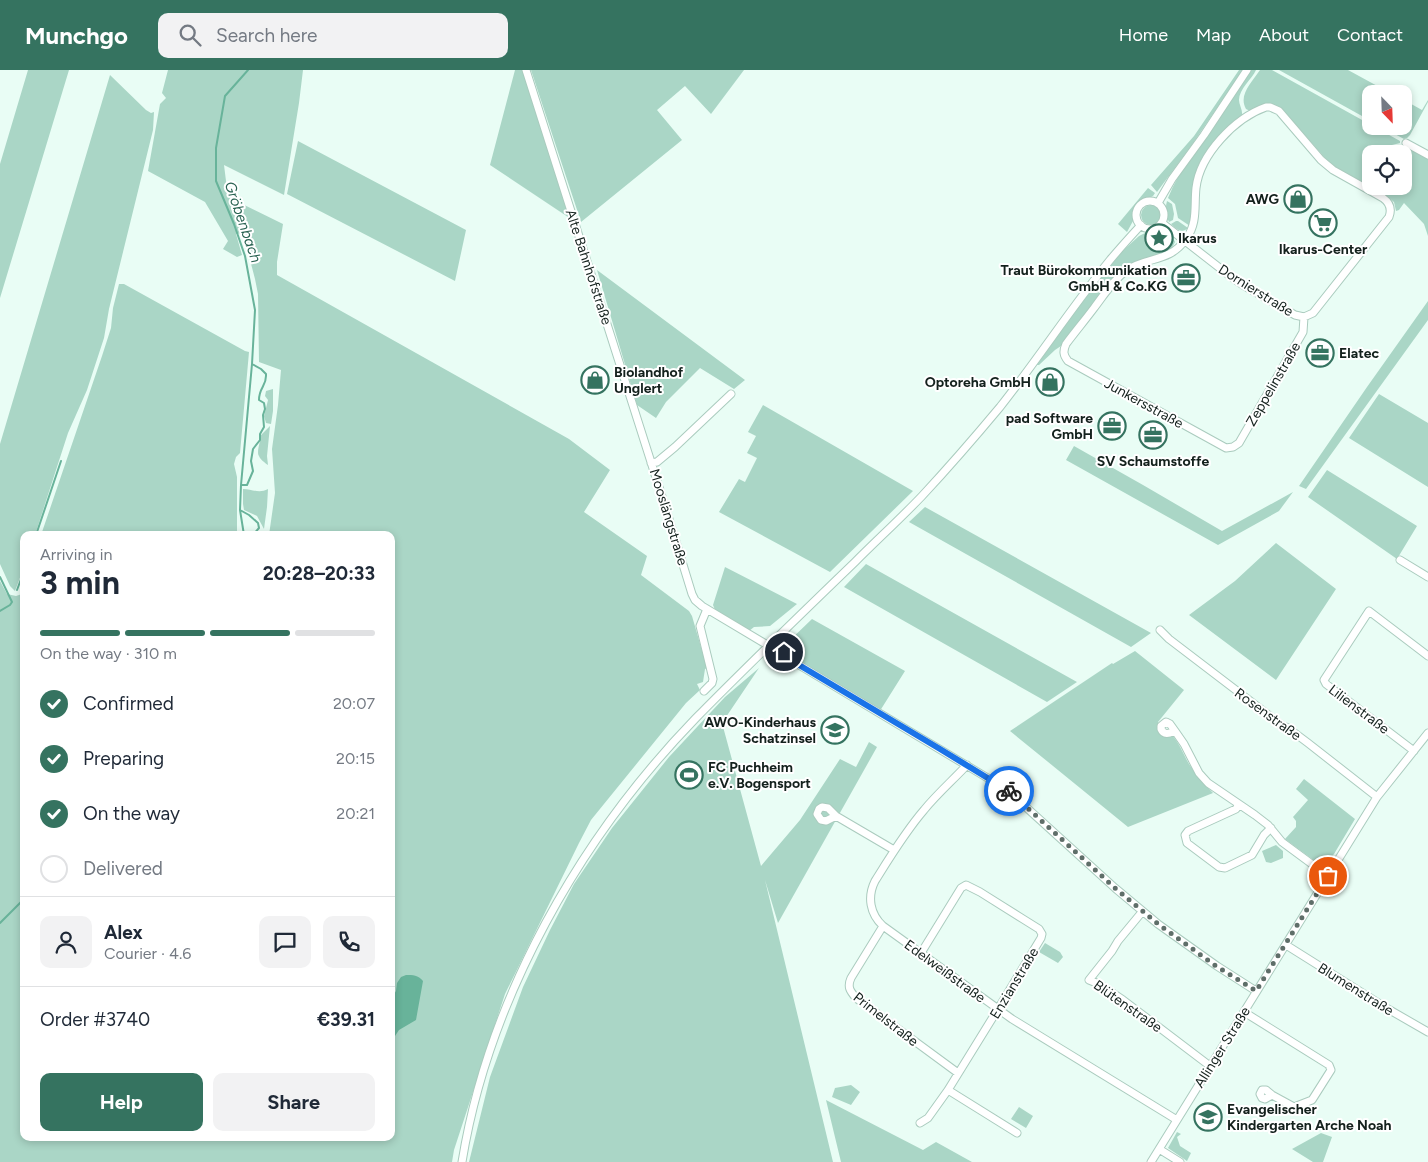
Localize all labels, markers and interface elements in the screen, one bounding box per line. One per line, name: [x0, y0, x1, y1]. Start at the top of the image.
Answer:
search box: [158, 13, 508, 58]
text: Munchgo: [25, 21, 128, 50]
icon: search: [176, 21, 204, 49]
text: Search here: [216, 24, 317, 47]
text: Home: [1119, 24, 1168, 46]
text: Map: [1196, 24, 1231, 46]
text: About: [1259, 24, 1309, 46]
text: Contact: [1337, 24, 1403, 46]
north arrow: [1362, 85, 1412, 135]
map controls: [1362, 85, 1412, 195]
button: locate: [1362, 145, 1412, 195]
water label: Gröbenbach: [221, 179, 265, 265]
shop icon: AWG: [1283, 184, 1313, 214]
place label: AWG: [1246, 191, 1280, 208]
street label: Alte Bahnhofstraße: [562, 207, 615, 327]
supermarket icon: Ikarus-Center: [1308, 208, 1338, 238]
place icon: Ikarus: [1144, 223, 1174, 253]
place label: Ikarus: [1178, 230, 1217, 247]
place label: Ikarus-Center: [1279, 241, 1368, 258]
street label: Dornierstraße: [1215, 261, 1297, 320]
place label: Traut Bürokommunikation GmbH & Co.KG: [1000, 262, 1168, 295]
office icon: Traut Bürokommunikation GmbH & Co.KG: [1171, 263, 1201, 293]
office icon: Elatec: [1305, 338, 1335, 368]
street label: Zeppelinstraße: [1243, 339, 1305, 429]
place label: Elatec: [1339, 345, 1379, 362]
place label: Biolandhof Unglert: [614, 364, 684, 397]
shop icon: Biolandhof Unglert: [580, 365, 610, 395]
shop icon: Optoreha GmbH: [1035, 367, 1065, 397]
place label: Optoreha GmbH: [925, 374, 1031, 391]
street label: Junkersstraße: [1101, 375, 1186, 432]
place label: pad Software GmbH: [1006, 410, 1093, 443]
office icon: pad Software GmbH: [1097, 411, 1127, 441]
office icon: SV Schaumstoffe: [1138, 420, 1168, 450]
place label: SV Schaumstoffe: [1097, 453, 1209, 470]
street label: Mooslängstraße: [646, 467, 691, 568]
text: Arriving in: [40, 545, 112, 564]
text: 20:28–20:33: [263, 562, 375, 585]
text: 3 min: [40, 564, 120, 602]
pin: [763, 631, 805, 673]
icon: home: [770, 638, 798, 666]
text: On the way · 310 m: [40, 644, 177, 663]
street label: Lilienstraße: [1325, 681, 1393, 738]
street label: Rosenstraße: [1231, 685, 1305, 744]
icon: check: [40, 690, 68, 718]
text: Confirmed: [83, 692, 174, 715]
text: 20:07: [333, 694, 375, 713]
place label: AWO-Kinderhaus Schatzinsel: [704, 714, 816, 747]
school or university icon: AWO-Kinderhaus Schatzinsel: [820, 715, 850, 745]
icon: check: [40, 745, 68, 773]
text: Preparing: [83, 747, 164, 770]
text: 20:15: [336, 749, 375, 768]
place label: FC Puchheim e.V. Bogensport: [708, 759, 811, 792]
sports icon: FC Puchheim e.V. Bogensport: [674, 760, 704, 790]
courier: [984, 766, 1034, 816]
icon: bike: [995, 777, 1023, 805]
icon: check: [40, 800, 68, 828]
text: On the way: [83, 802, 180, 825]
text: 20:21: [336, 804, 375, 823]
pin: [1307, 855, 1349, 897]
text: Delivered: [83, 857, 163, 880]
icon: bag: [1314, 862, 1342, 890]
button: person: [40, 916, 92, 968]
button: chat: [259, 916, 311, 968]
button: phone: [323, 916, 375, 968]
text: Alex: [104, 921, 143, 944]
street label: Edelweißstraße: [901, 936, 989, 1007]
text: Courier · 4.6: [104, 944, 191, 963]
street label: Enzianstraße: [986, 944, 1043, 1022]
street label: Blumenstraße: [1315, 959, 1397, 1020]
street label: Blütenstraße: [1090, 977, 1165, 1036]
street label: Primelstraße: [850, 989, 922, 1050]
street label: Allinger Straße: [1191, 1003, 1254, 1091]
text: Order #3740: [40, 1008, 150, 1031]
text: €39.31: [317, 1008, 375, 1031]
button: Help: [40, 1073, 203, 1131]
button: Share: [213, 1073, 375, 1131]
place label: Evangelischer Kindergarten Arche Noah: [1227, 1101, 1391, 1134]
school or university icon: Evangelischer Kindergarten Arche Noah: [1193, 1102, 1223, 1132]

